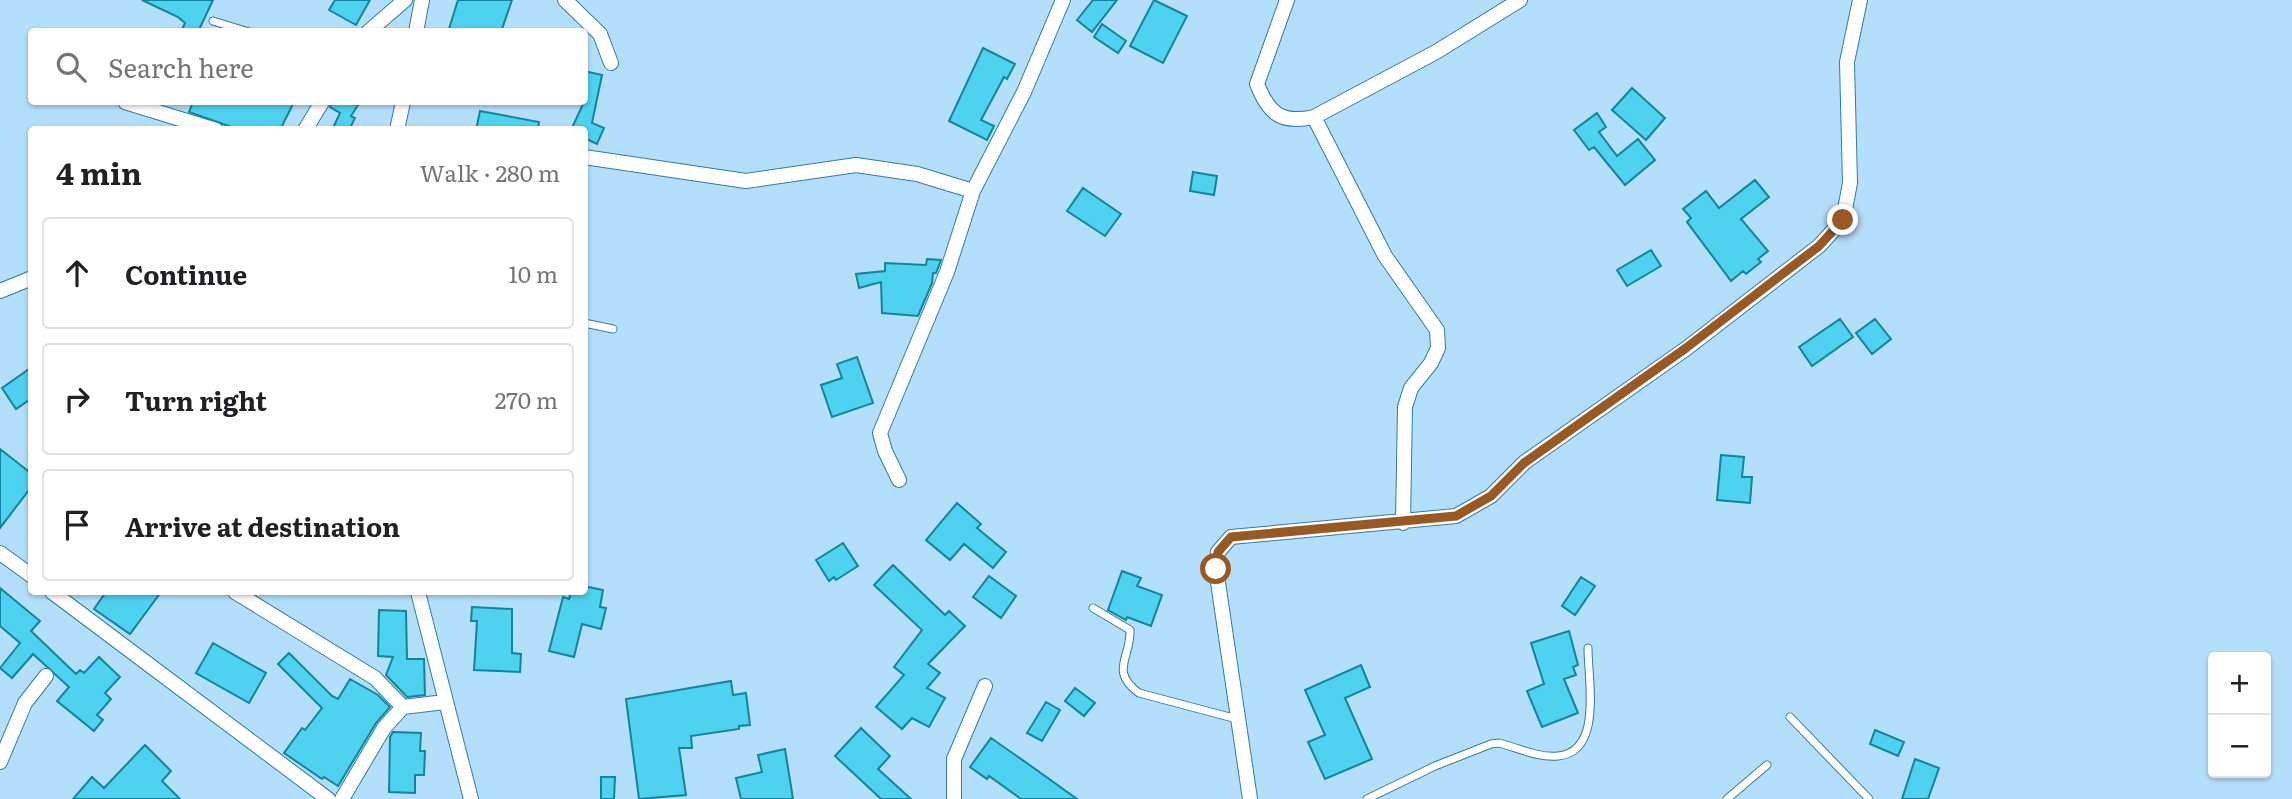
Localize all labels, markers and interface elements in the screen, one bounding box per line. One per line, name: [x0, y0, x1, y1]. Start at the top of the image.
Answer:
search box: [28, 28, 588, 105]
text: Search here: [108, 47, 254, 86]
icon: search: [52, 48, 90, 86]
text: 4 min: [56, 150, 142, 194]
text: Walk · 280 m: [420, 155, 560, 189]
route end: [1827, 204, 1858, 235]
icon: ahead: [58, 254, 96, 292]
text: Continue: [125, 254, 247, 293]
text: 10 m: [508, 256, 558, 290]
icon: right: [58, 380, 96, 418]
text: Turn right: [125, 380, 267, 419]
text: 270 m: [495, 382, 558, 416]
icon: arrive: [58, 506, 96, 544]
text: Arrive at destination: [125, 506, 400, 545]
route start: [1200, 553, 1231, 584]
map controls: [2208, 652, 2271, 778]
button: +: [2208, 652, 2271, 715]
button: −: [2208, 715, 2271, 778]

